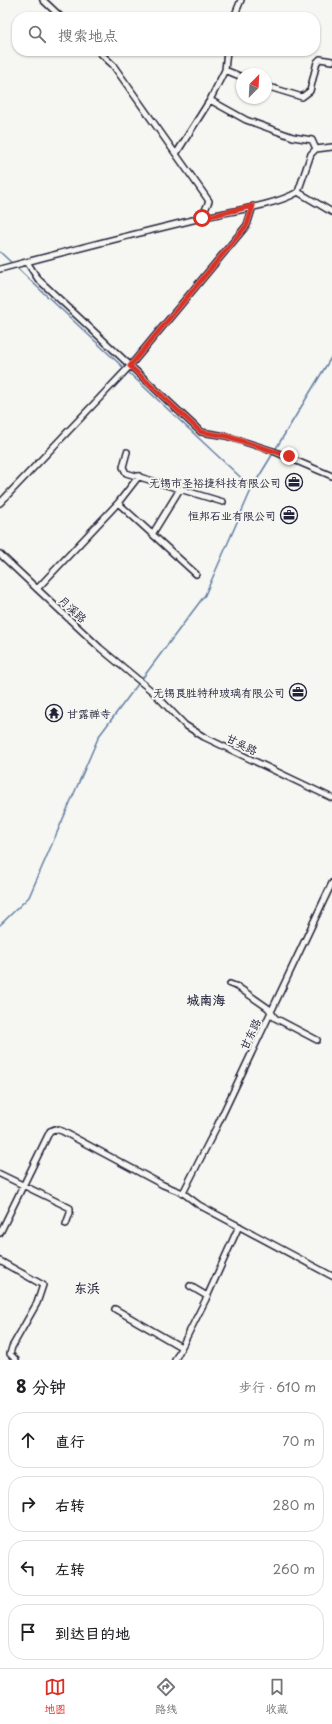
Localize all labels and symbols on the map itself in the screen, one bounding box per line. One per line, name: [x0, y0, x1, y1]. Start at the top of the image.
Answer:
north arrow: [236, 68, 272, 104]
route start: [193, 209, 211, 227]
route end: [280, 447, 298, 465]
office icon: 无锡市圣裕捷科技有限公司: [284, 472, 304, 492]
place label: 无锡市圣裕捷科技有限公司: [149, 474, 281, 491]
office icon: 恒邦石业有限公司: [279, 505, 299, 525]
place label: 恒邦石业有限公司: [188, 507, 276, 524]
street label: 月溪路: [55, 592, 91, 626]
office icon: 无锡良胜特种玻璃有限公司: [288, 682, 308, 702]
place label: 无锡良胜特种玻璃有限公司: [153, 684, 285, 701]
temple icon: 甘露禅寺: [44, 703, 64, 723]
place label: 甘露禅寺: [67, 705, 111, 722]
street label: 甘吴路: [223, 729, 261, 759]
district label: 城南海: [186, 990, 226, 1009]
street label: 甘东路: [235, 1015, 265, 1053]
district label: 东浜: [74, 1278, 100, 1297]

